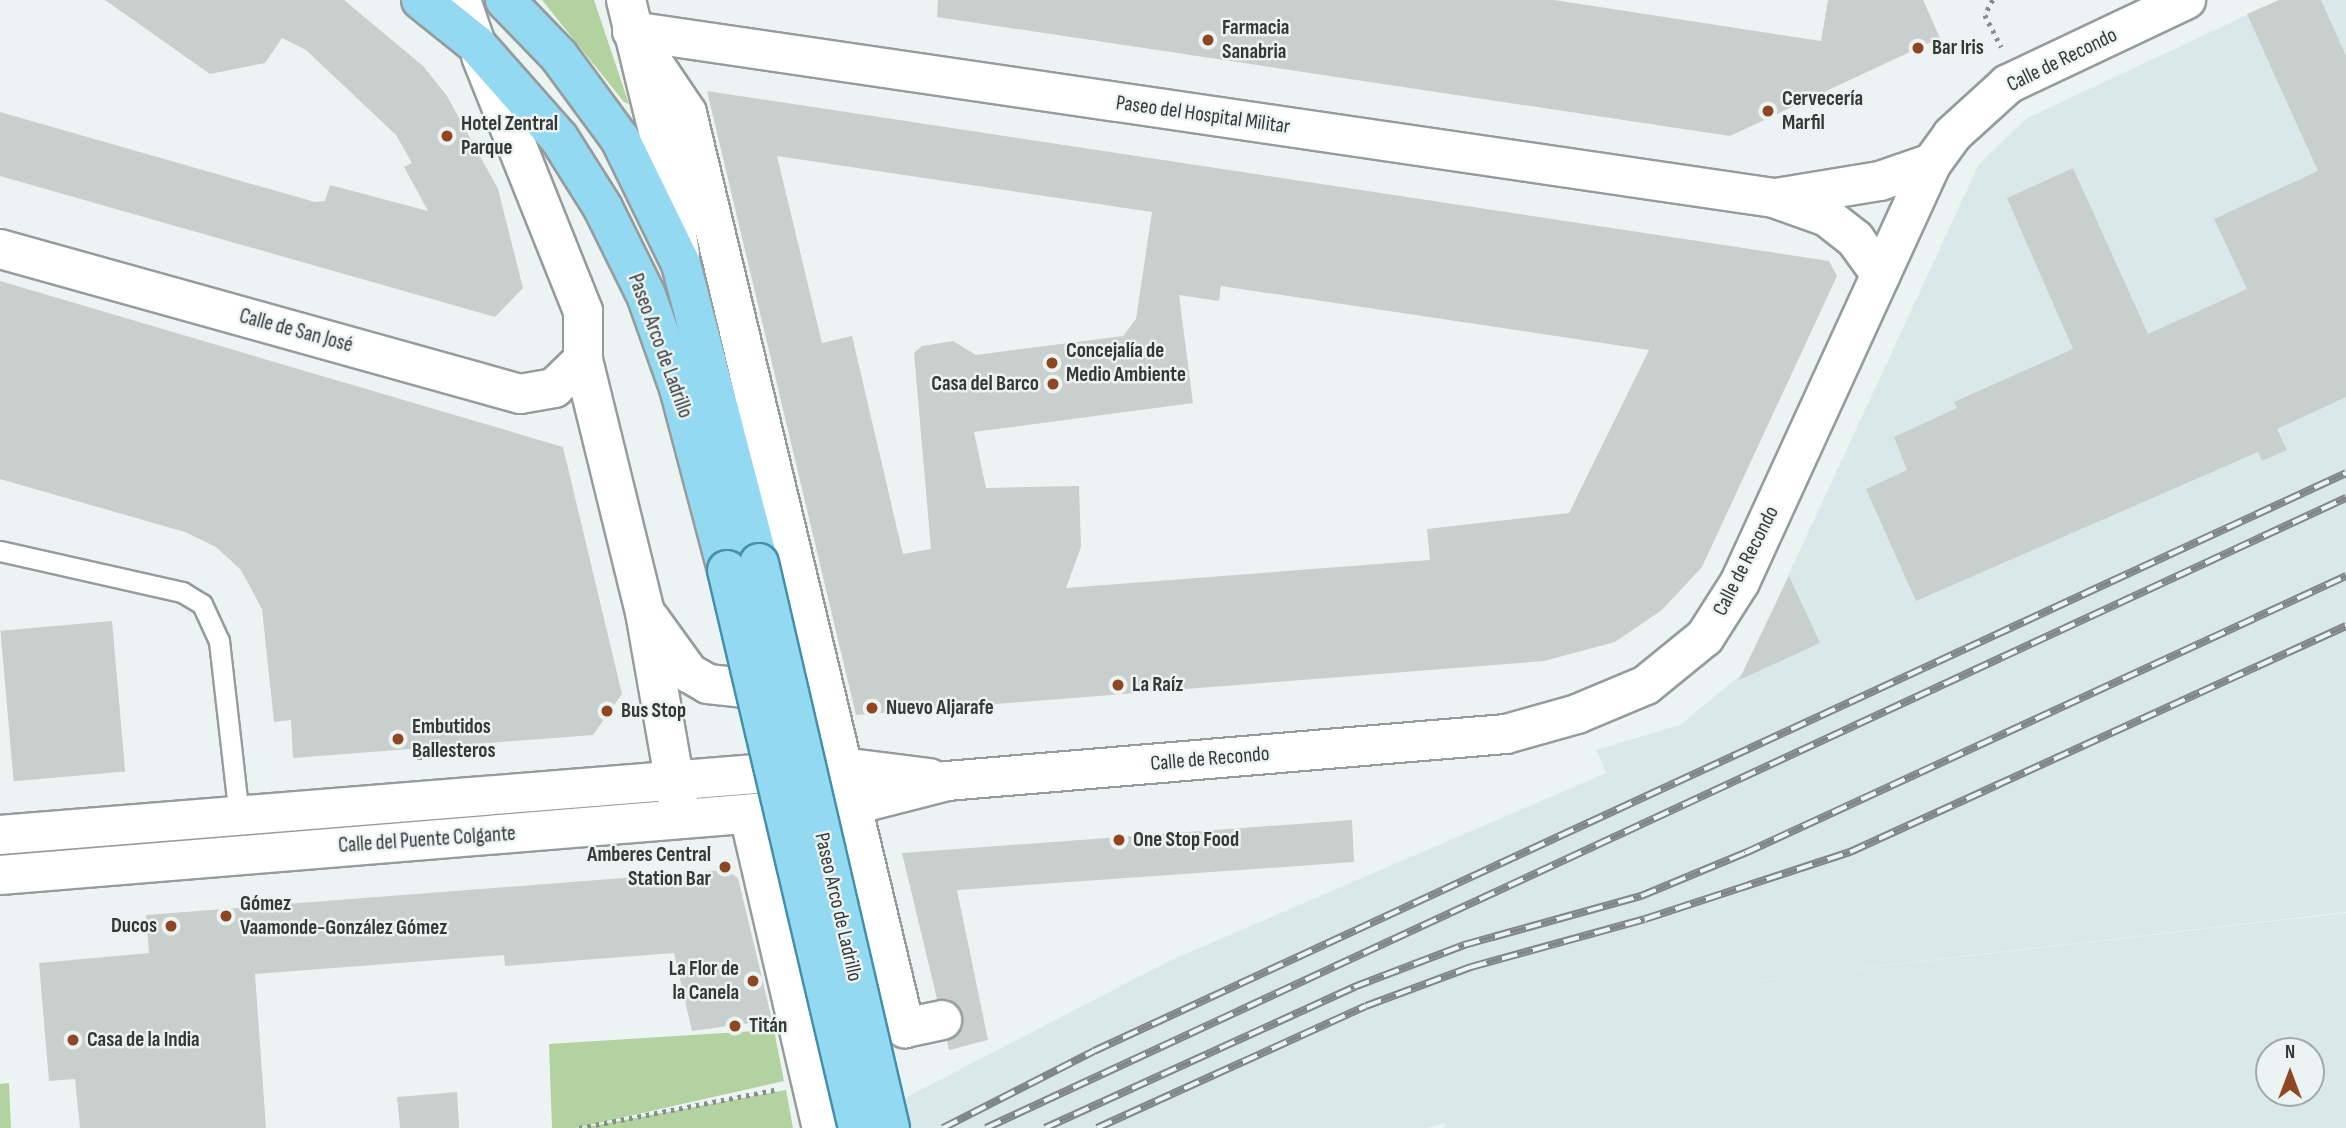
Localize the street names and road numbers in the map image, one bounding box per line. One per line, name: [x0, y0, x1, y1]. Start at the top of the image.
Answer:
street label: Calle de Recondo: [2003, 22, 2121, 98]
street label: Paseo del Hospital Militar: [1114, 90, 1292, 140]
street label: Paseo Arco de Ladrillo: [622, 270, 698, 422]
street label: Calle de San José: [237, 304, 355, 358]
street label: Calle de Recondo: [1708, 502, 1784, 620]
street label: Calle de Recondo: [1149, 741, 1271, 777]
street label: Calle del Puente Colgante: [337, 821, 517, 859]
street label: Paseo Arco de Ladrillo: [809, 830, 867, 984]

